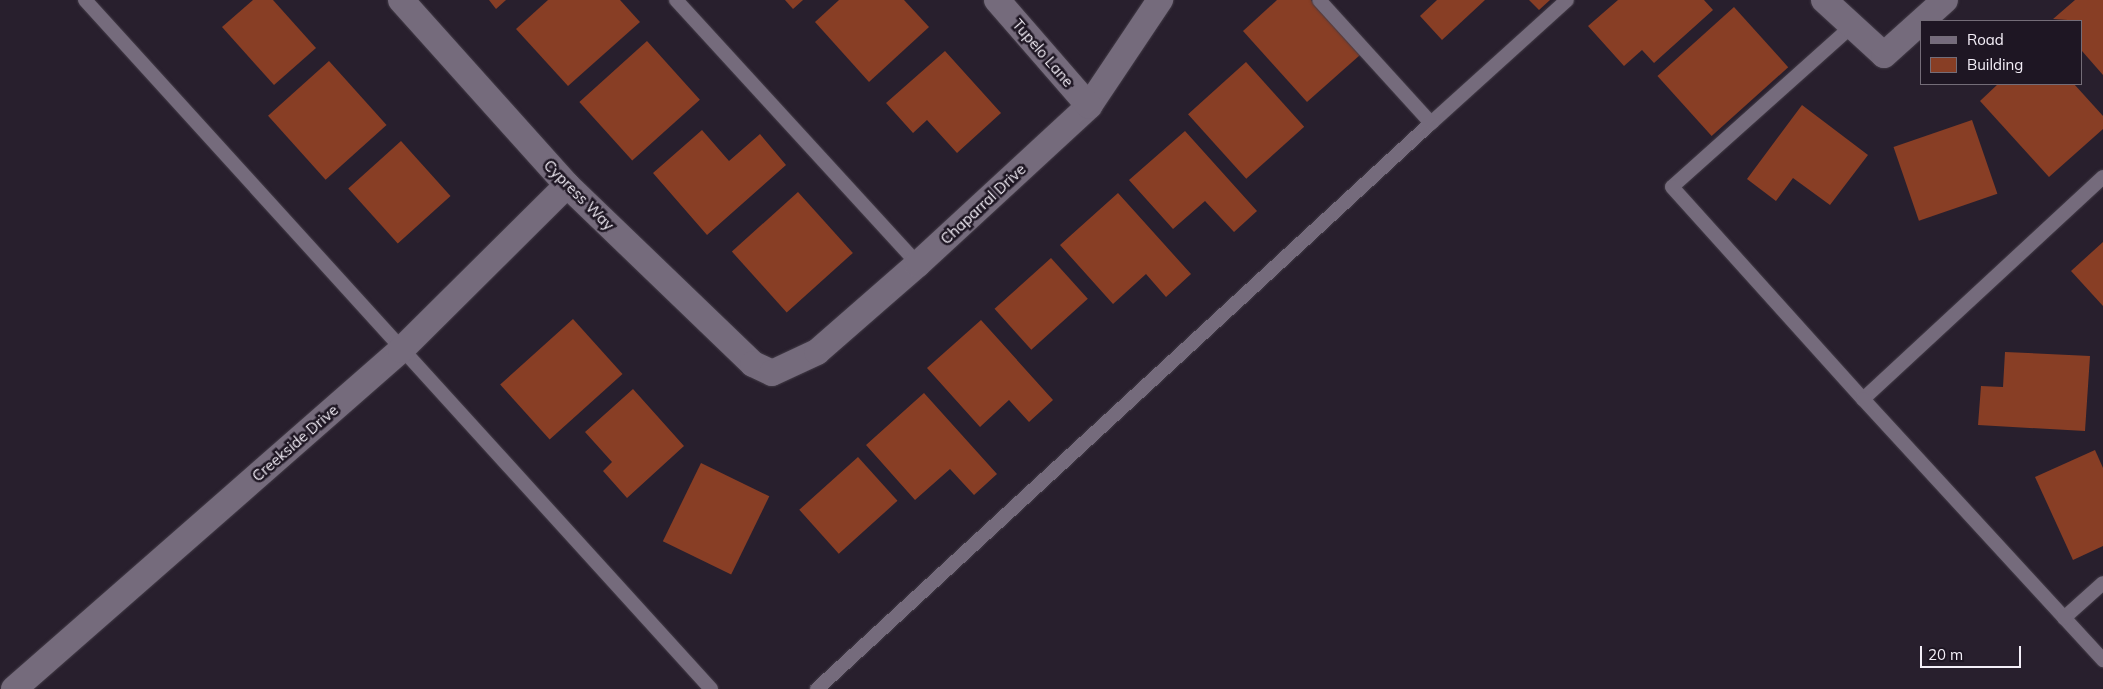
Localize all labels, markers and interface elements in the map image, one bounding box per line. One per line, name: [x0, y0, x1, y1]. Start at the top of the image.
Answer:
street label: Tupelo Lane: [1009, 15, 1077, 91]
legend: [1920, 20, 2083, 85]
text: Road: [1967, 30, 2004, 49]
text: Building: [1967, 55, 2023, 74]
street label: Cypress Way: [540, 156, 618, 234]
street label: Chaparral Drive: [937, 160, 1029, 248]
street label: Creekside Drive: [248, 401, 342, 485]
scale bar: [1923, 636, 2024, 668]
text: 20 m: [1928, 645, 1963, 664]

